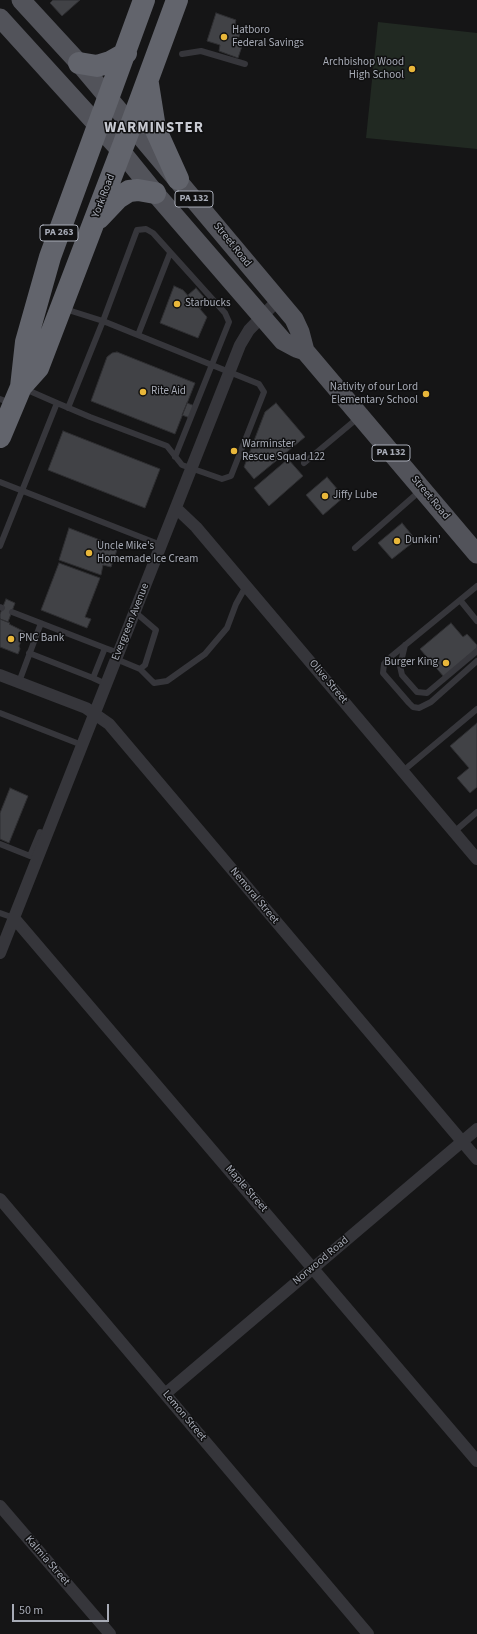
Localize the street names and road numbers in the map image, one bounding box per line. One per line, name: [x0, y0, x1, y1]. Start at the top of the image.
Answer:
street label: York Road: [90, 172, 118, 220]
road number: PA 132: [175, 191, 213, 207]
street label: Street Road: [210, 220, 254, 270]
road number: PA 263: [40, 225, 78, 241]
road number: PA 132: [372, 445, 410, 461]
street label: Street Road: [408, 473, 452, 523]
street label: Evergreen Avenue: [109, 581, 153, 663]
street label: Olive Street: [306, 657, 350, 707]
street label: Nemoral Street: [227, 865, 281, 927]
street label: Maple Street: [222, 1163, 270, 1215]
street label: Norwood Road: [290, 1234, 352, 1288]
street label: Lemon Street: [159, 1388, 209, 1444]
street label: Kalmia Street: [22, 1533, 72, 1589]

